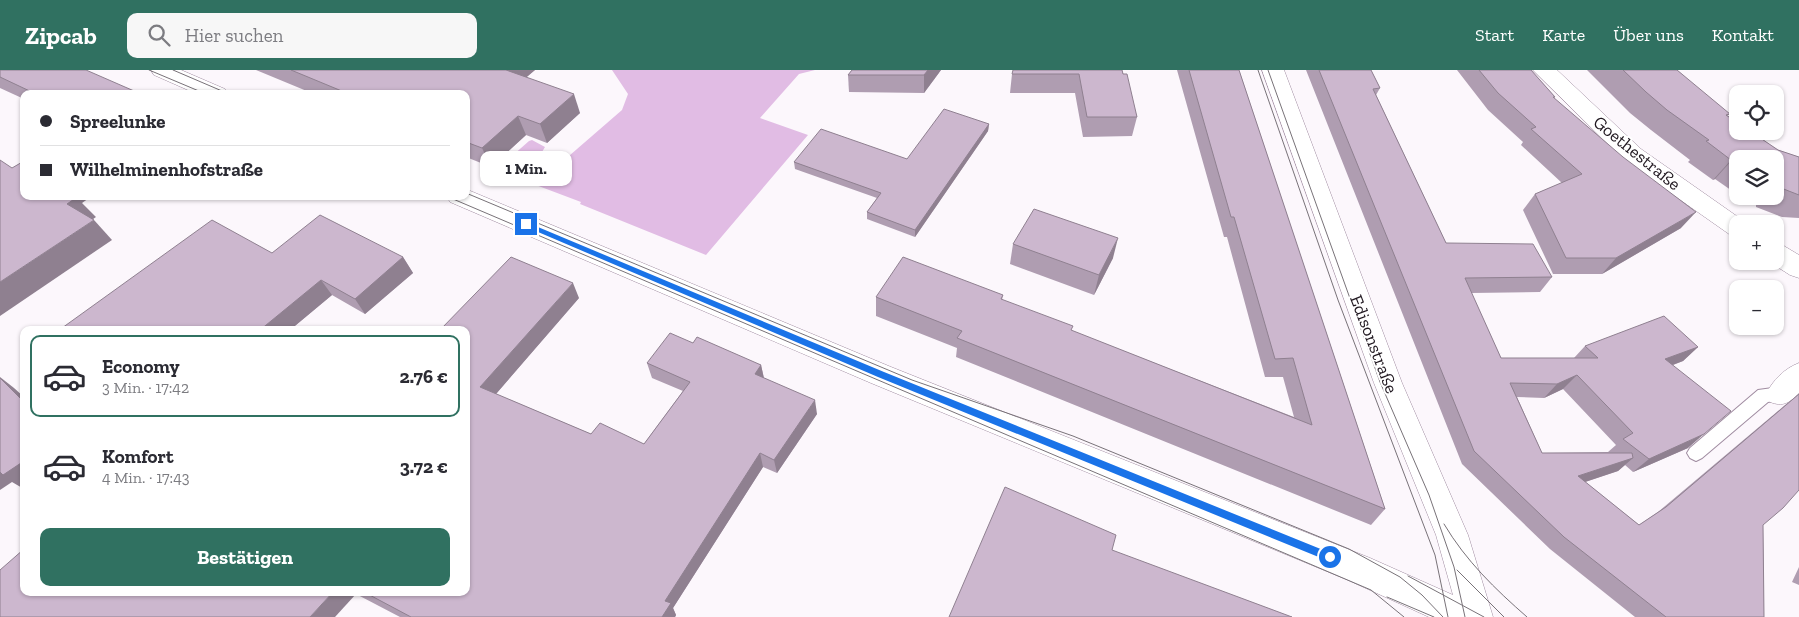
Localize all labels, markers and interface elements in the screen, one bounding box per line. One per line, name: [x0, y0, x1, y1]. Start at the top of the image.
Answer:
search box: [127, 13, 477, 58]
text: Zipcab: [25, 21, 97, 50]
icon: search: [145, 21, 173, 49]
text: Hier suchen: [185, 24, 284, 47]
text: Start: [1475, 24, 1514, 46]
text: Karte: [1542, 24, 1585, 46]
text: Über uns: [1613, 24, 1684, 46]
text: Kontakt: [1712, 24, 1774, 46]
map controls: [1729, 85, 1784, 335]
button: locate: [1729, 85, 1784, 140]
text: Spreelunke: [70, 110, 166, 133]
street label: Goethestraße: [1589, 111, 1685, 195]
button: layers: [1729, 150, 1784, 205]
callout: 1 Min.: [480, 152, 572, 186]
text: Wilhelminenhofstraße: [70, 158, 263, 181]
text: 1 Min.: [505, 159, 547, 178]
route end: [515, 213, 537, 235]
button: +: [1729, 215, 1784, 270]
button: −: [1729, 280, 1784, 335]
street label: Edisonstraße: [1345, 292, 1403, 396]
icon: car: [42, 354, 87, 399]
text: Economy: [102, 355, 180, 378]
text: 2.76 €: [400, 365, 448, 388]
text: 3 Min. · 17:42: [102, 378, 189, 397]
icon: car: [42, 444, 87, 489]
text: Komfort: [102, 445, 174, 468]
text: 3.72 €: [400, 455, 448, 478]
text: 4 Min. · 17:43: [102, 468, 190, 487]
button: Bestätigen: [40, 528, 450, 586]
route start: [1319, 546, 1341, 568]

